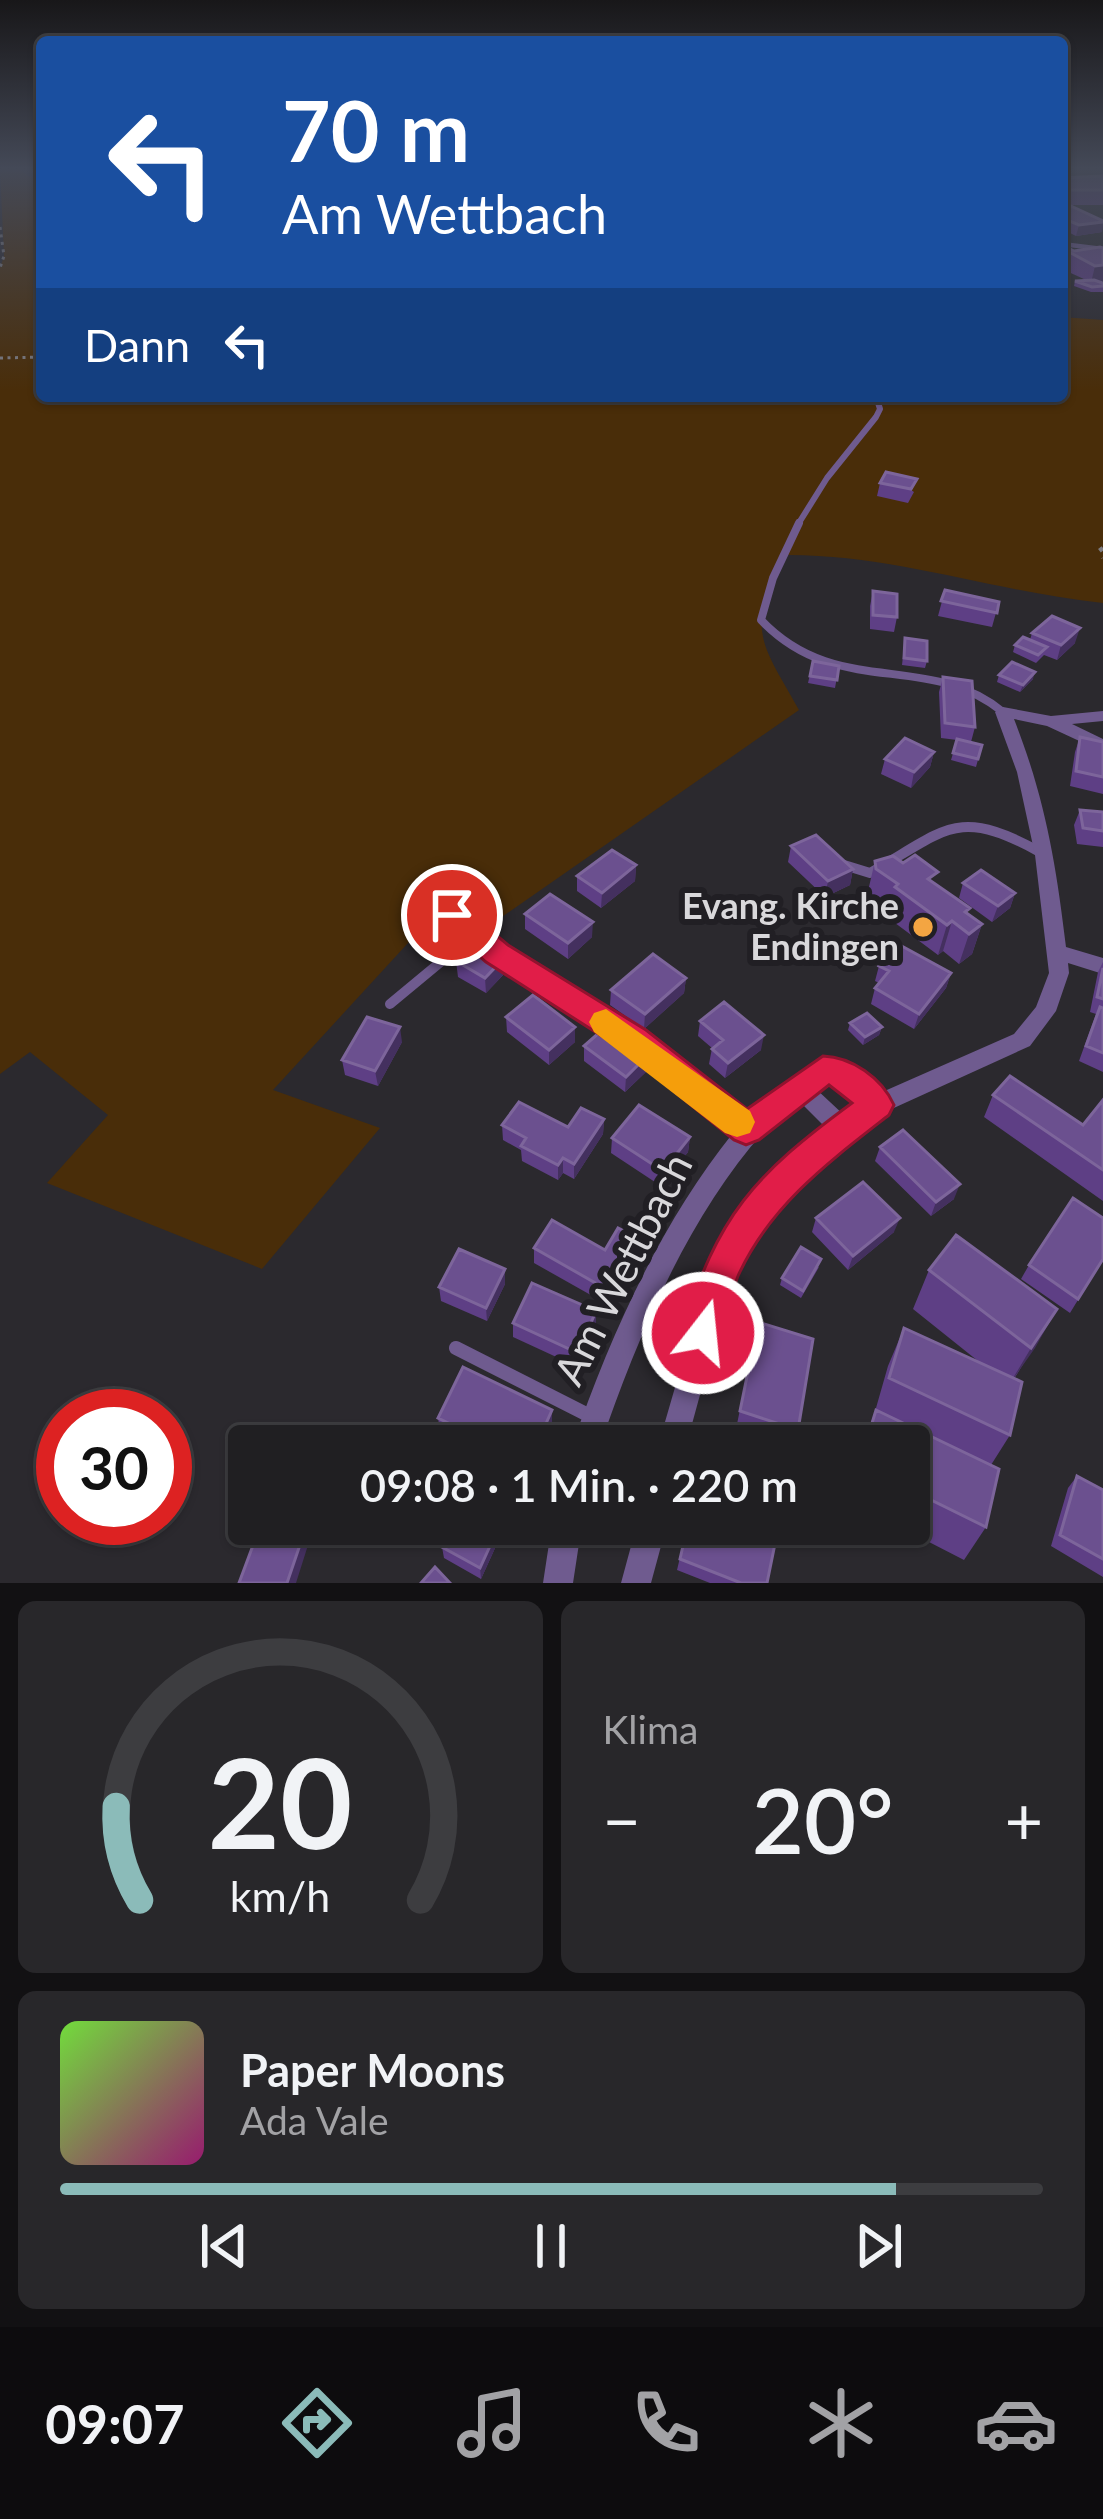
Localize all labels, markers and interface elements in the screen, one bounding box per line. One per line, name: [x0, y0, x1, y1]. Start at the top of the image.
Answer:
text: 70 m: [282, 79, 470, 180]
icon: left: [84, 84, 240, 240]
text: Am Wettbach: [282, 181, 607, 246]
icon: left: [214, 312, 280, 378]
text: Dann: [84, 318, 190, 372]
pin: [401, 864, 503, 966]
icon: arrive: [419, 882, 485, 948]
place label: Evang. Kirche Endingen: [682, 883, 899, 968]
marker: Evang. Kirche Endingen: [910, 914, 936, 940]
street label: Am Wettbach: [542, 1145, 702, 1393]
position arrow: [640, 1270, 766, 1396]
speed limit sign: 30: [36, 1389, 192, 1545]
text: 09:08 · 1 Min. · 220 m: [360, 1458, 798, 1512]
text: Klima: [603, 1706, 698, 1752]
text: 20: [208, 1726, 353, 1876]
text: 20°: [752, 1765, 894, 1873]
text: −: [603, 1780, 641, 1859]
text: +: [1005, 1780, 1043, 1859]
text: km/h: [230, 1870, 330, 1921]
text: Paper Moons: [240, 2043, 505, 2097]
text: Ada Vale: [240, 2097, 389, 2143]
icon: previous: [191, 2213, 257, 2279]
icon: pause: [518, 2213, 584, 2279]
icon: next: [846, 2213, 912, 2279]
icon: directions: [275, 2381, 359, 2465]
icon: music: [450, 2381, 534, 2465]
icon: phone: [624, 2381, 708, 2465]
icon: climate: [799, 2381, 883, 2465]
icon: car: [974, 2381, 1058, 2465]
text: 09:07: [45, 2391, 185, 2456]

